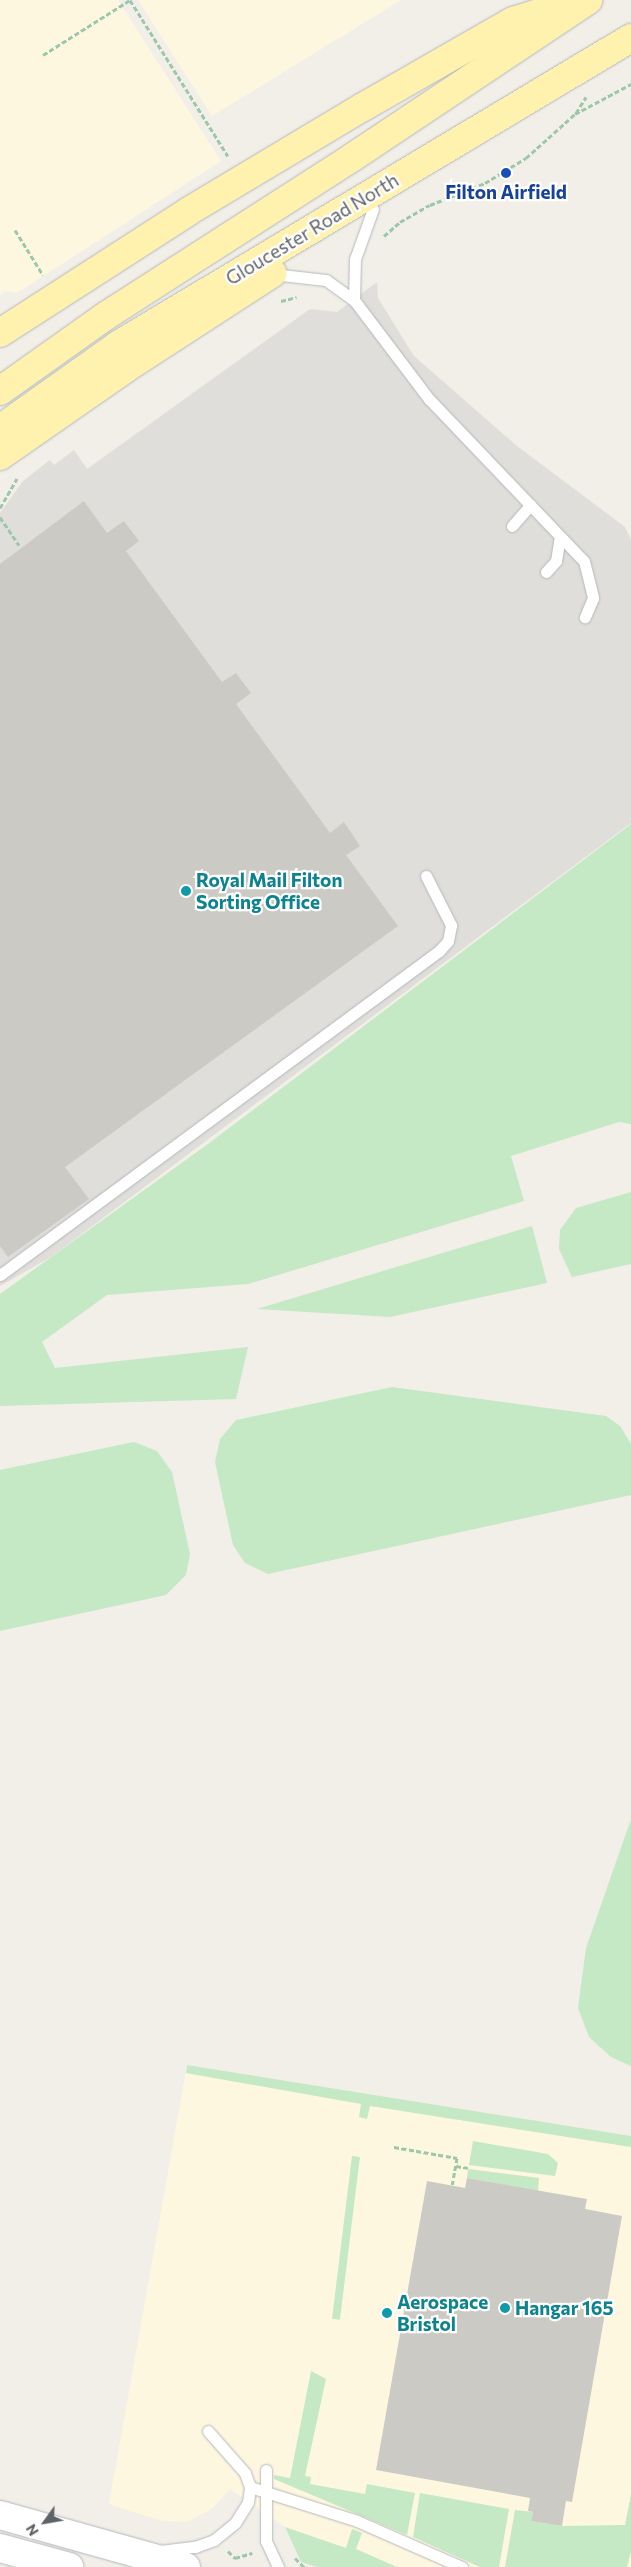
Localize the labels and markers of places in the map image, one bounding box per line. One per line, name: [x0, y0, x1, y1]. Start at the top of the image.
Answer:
marker: Filton Airfield: [500, 167, 512, 179]
place label: Filton Airfield: [445, 181, 567, 203]
place label: Royal Mail Filton Sorting Office: [196, 869, 342, 913]
marker: Royal Mail Filton Sorting Office: [180, 885, 192, 897]
place label: Aerospace Bristol: [397, 2291, 488, 2335]
place label: Hangar 165: [515, 2297, 613, 2319]
marker: Hangar 165: [499, 2302, 511, 2314]
marker: Aerospace Bristol: [381, 2307, 393, 2319]

